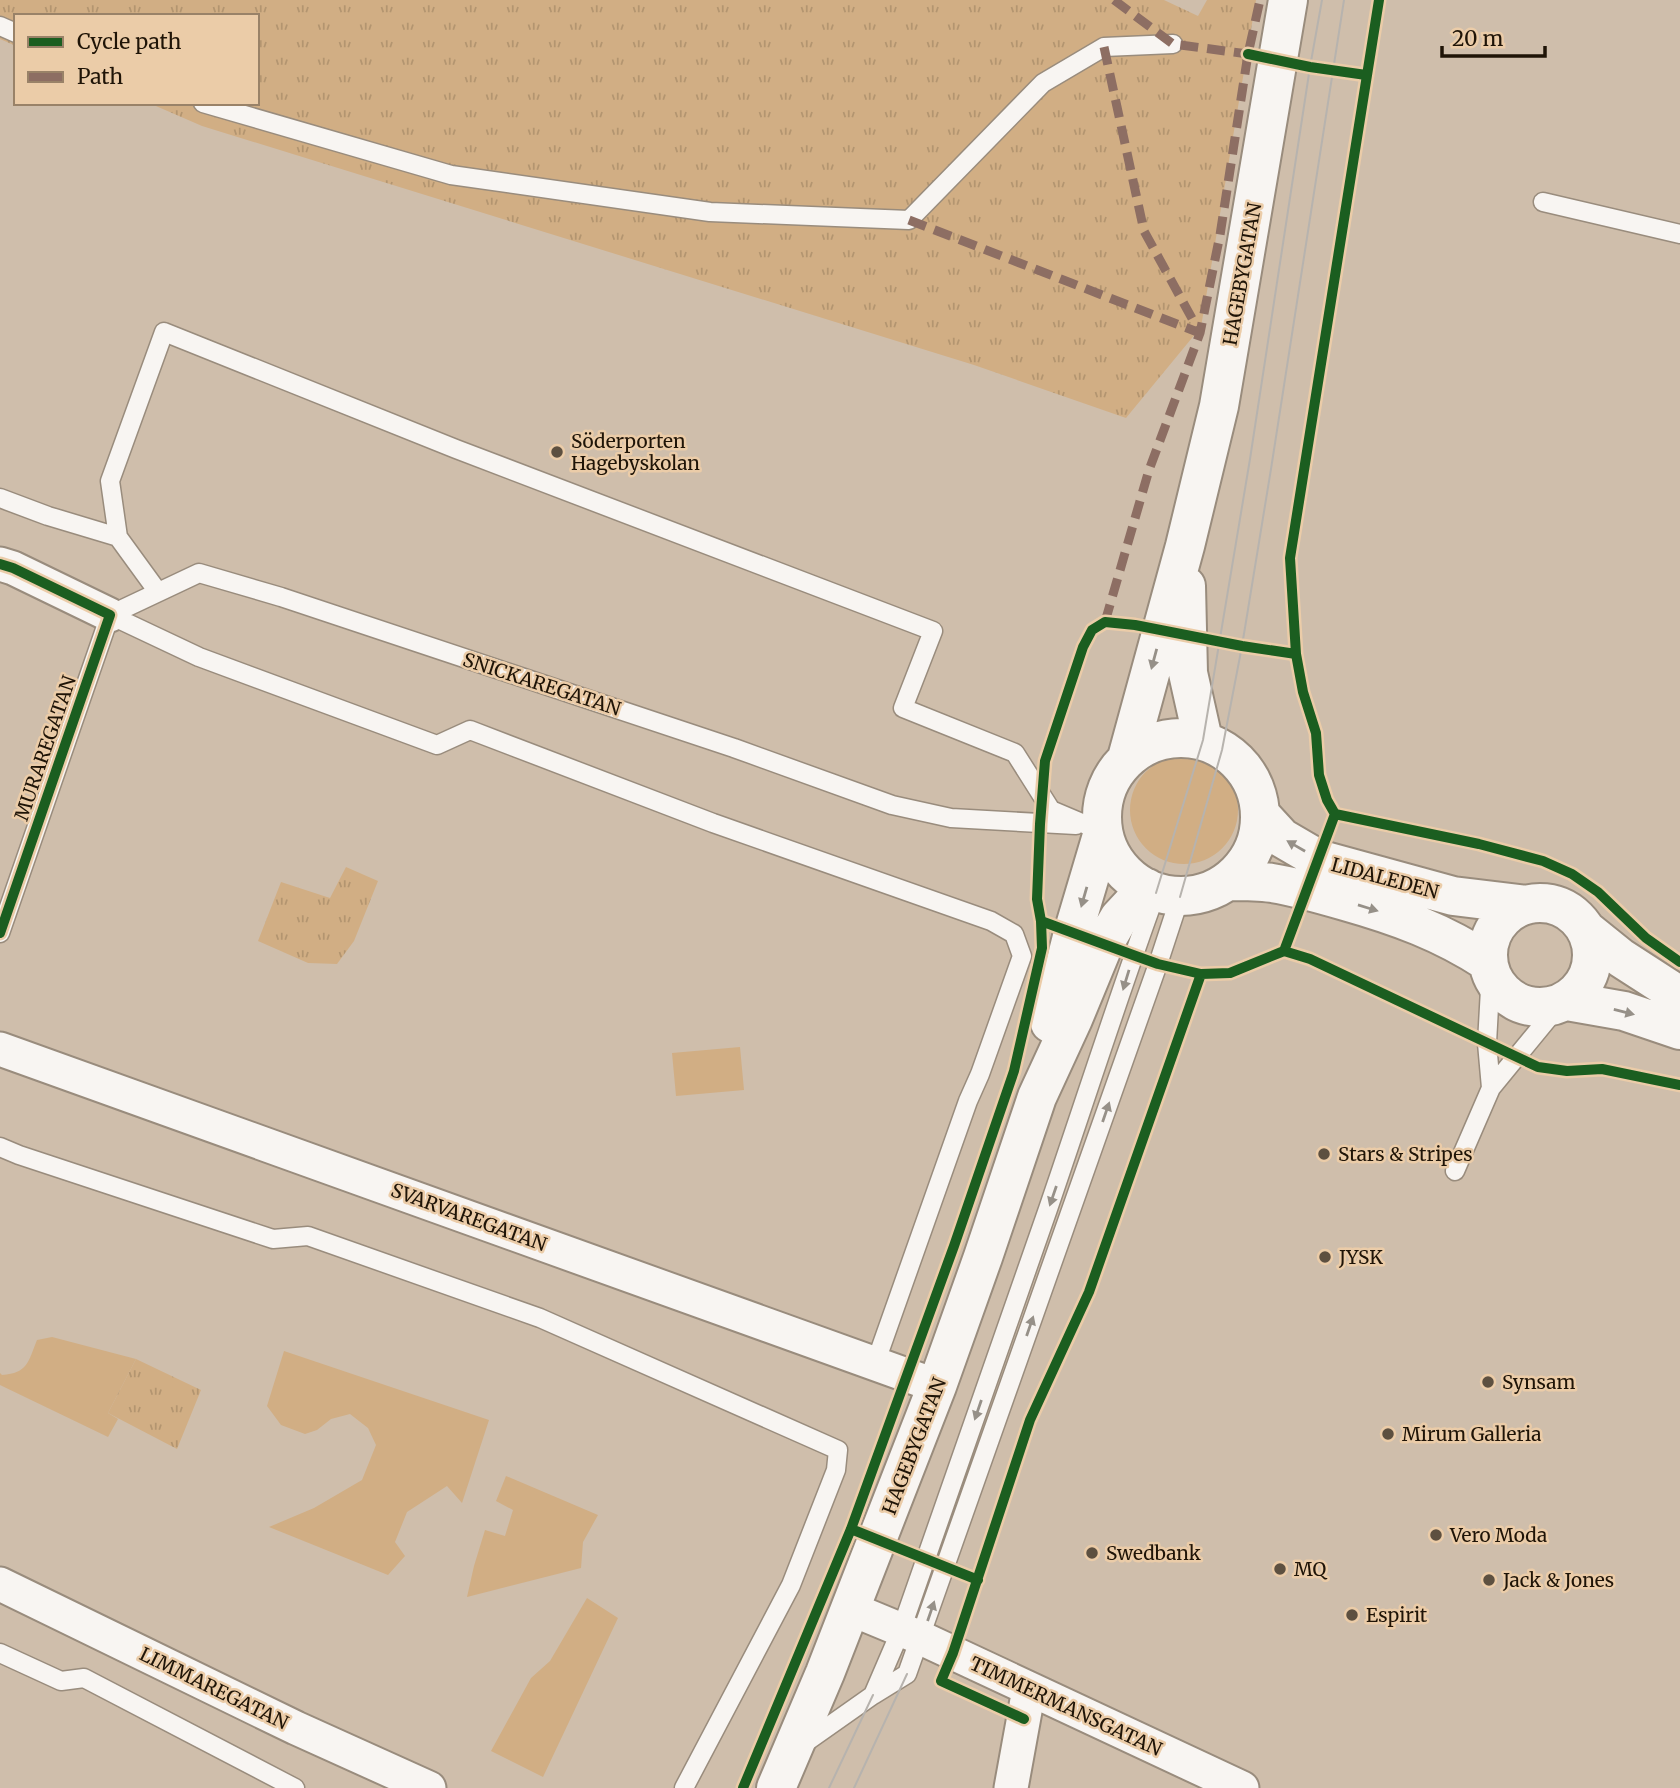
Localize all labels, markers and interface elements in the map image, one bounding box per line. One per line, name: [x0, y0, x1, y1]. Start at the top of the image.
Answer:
legend: [14, 14, 259, 105]
scale bar: [1442, 14, 1545, 58]
text: 20 m: [1452, 25, 1504, 52]
text: Cycle path: [77, 28, 181, 55]
text: Path: [77, 63, 123, 90]
street label: HAGEBYGATAN: [1218, 200, 1266, 347]
place label: Söderporten Hagebyskolan: [571, 429, 700, 475]
marker: Söderporten Hagebyskolan: [549, 444, 565, 460]
street label: SNICKAREGATAN: [460, 647, 624, 721]
one-way arrow: [1148, 648, 1159, 670]
street label: MURAREGATAN: [9, 672, 81, 824]
one-way arrow: [1286, 840, 1305, 852]
street label: LIDALEDEN: [1329, 852, 1442, 904]
one-way arrow: [1078, 887, 1088, 908]
one-way arrow: [1357, 903, 1378, 913]
one-way arrow: [1120, 970, 1130, 991]
one-way arrow: [1614, 1007, 1636, 1018]
one-way arrow: [1101, 1101, 1112, 1122]
place label: Stars & Stripes: [1338, 1142, 1473, 1166]
marker: Stars & Stripes: [1316, 1146, 1332, 1162]
street label: SVARVAREGATAN: [388, 1178, 550, 1256]
one-way arrow: [1047, 1185, 1058, 1206]
place label: JYSK: [1338, 1245, 1383, 1269]
marker: JYSK: [1317, 1249, 1333, 1265]
one-way arrow: [1025, 1316, 1036, 1337]
place label: Synsam: [1502, 1370, 1575, 1394]
street label: HAGEBYGATAN: [877, 1374, 951, 1518]
marker: Synsam: [1480, 1374, 1496, 1390]
one-way arrow: [972, 1400, 983, 1421]
place label: Mirum Galleria: [1402, 1422, 1541, 1446]
marker: Mirum Galleria: [1380, 1426, 1396, 1442]
place label: Vero Moda: [1449, 1523, 1547, 1547]
marker: Vero Moda: [1428, 1527, 1444, 1543]
place label: Swedbank: [1106, 1541, 1201, 1565]
marker: Swedbank: [1084, 1545, 1100, 1561]
place label: MQ: [1294, 1557, 1327, 1581]
marker: MQ: [1272, 1561, 1288, 1577]
place label: Jack & Jones: [1502, 1568, 1614, 1592]
marker: Jack & Jones: [1481, 1572, 1497, 1588]
one-way arrow: [926, 1600, 937, 1621]
place label: Espirit: [1366, 1603, 1428, 1627]
marker: Espirit: [1344, 1607, 1360, 1623]
street label: LIMMAREGATAN: [136, 1642, 293, 1735]
street label: TIMMERMANSGATAN: [966, 1651, 1166, 1761]

